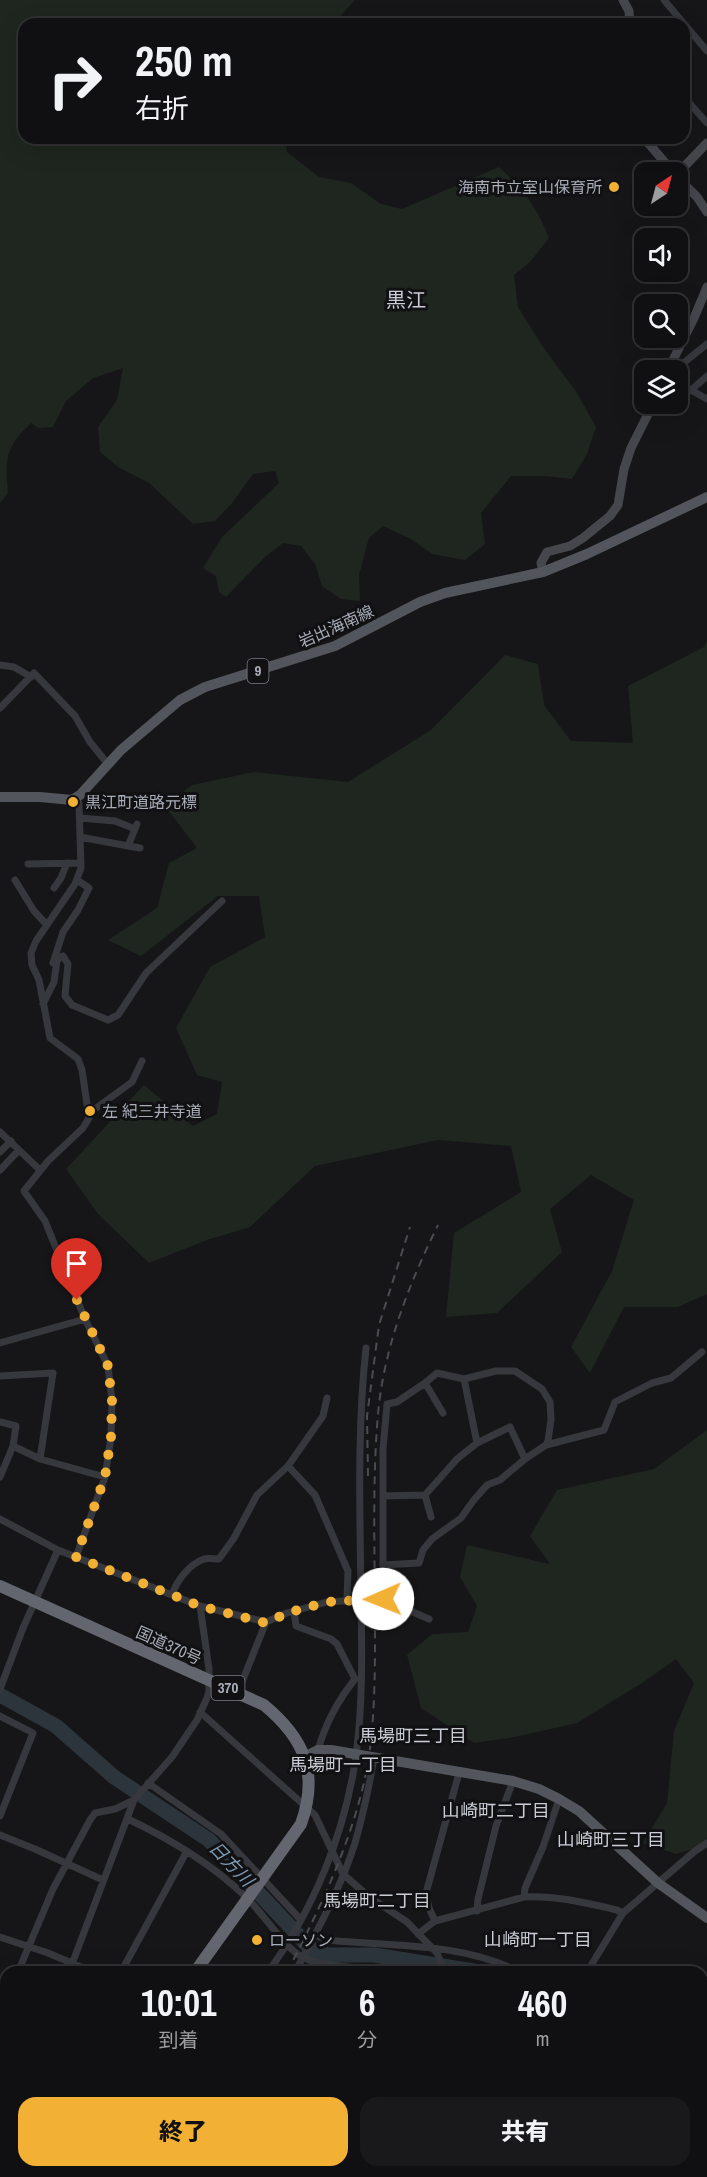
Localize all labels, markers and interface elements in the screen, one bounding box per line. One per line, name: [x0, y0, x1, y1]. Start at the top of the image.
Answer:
text: 250 m: [135, 33, 233, 89]
icon: right: [36, 42, 114, 120]
text: 右折: [135, 90, 189, 126]
north arrow: [634, 162, 688, 216]
map controls: [634, 162, 688, 414]
place label: 海南市立室山保育所: [458, 176, 602, 198]
marker: 海南市立室山保育所: [607, 180, 621, 194]
button: sound: [634, 228, 688, 282]
district label: 黒江: [386, 286, 426, 313]
button: search: [634, 294, 688, 348]
button: layers: [634, 360, 688, 414]
street label: 岩出海南線: [295, 600, 377, 652]
road number: 9: [248, 659, 268, 683]
place label: 黒江町道路元標: [85, 791, 197, 813]
marker: 黒江町道路元標: [66, 795, 80, 809]
place label: 左 紀三井寺道: [102, 1100, 202, 1122]
marker: 左 紀三井寺道: [83, 1104, 97, 1118]
pin: [51, 1238, 102, 1300]
icon: arrive: [60, 1247, 93, 1280]
position arrow: [351, 1567, 415, 1631]
street label: 国道370号: [133, 1621, 205, 1669]
road number: 370: [212, 1676, 244, 1700]
district label: 馬場町三丁目: [359, 1723, 467, 1748]
district label: 馬場町一丁目: [289, 1752, 397, 1777]
district label: 山崎町二丁目: [442, 1798, 550, 1823]
district label: 山崎町三丁目: [557, 1827, 665, 1852]
water label: 日方川: [204, 1836, 260, 1893]
district label: 馬場町二丁目: [323, 1888, 431, 1913]
district label: 山崎町一丁目: [484, 1927, 592, 1952]
place label: ローソン: [269, 1929, 333, 1951]
marker: ローソン: [250, 1933, 264, 1947]
text: 10:01: [141, 1979, 216, 2027]
text: 6: [359, 1979, 375, 2027]
text: 460: [518, 1980, 567, 2028]
text: m: [536, 2025, 549, 2052]
text: 到着: [159, 2026, 199, 2053]
text: 分: [357, 2026, 377, 2053]
button: 終了: [18, 2097, 348, 2166]
button: 共有: [360, 2097, 690, 2166]

